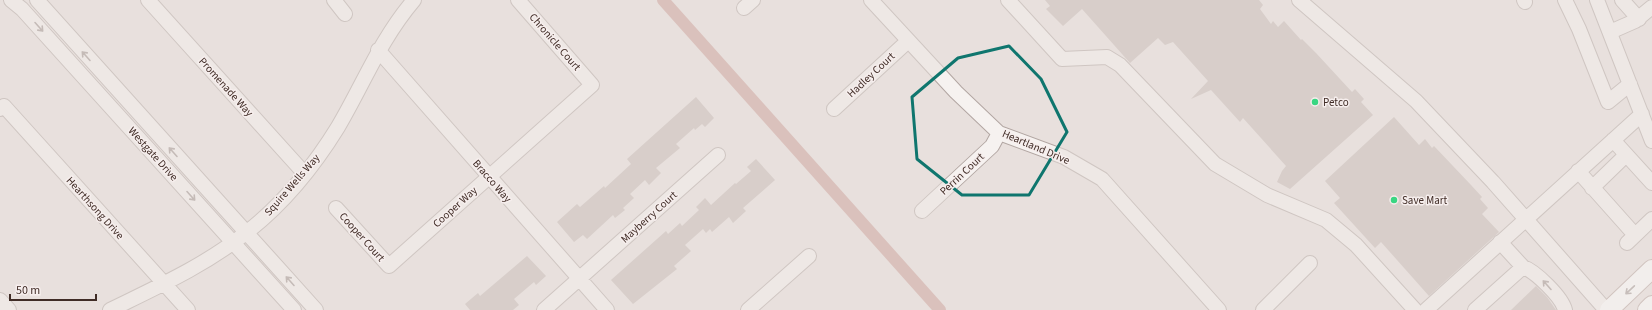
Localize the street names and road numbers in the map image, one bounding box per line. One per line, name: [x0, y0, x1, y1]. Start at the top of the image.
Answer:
street label: Chronicle Court: [526, 10, 584, 74]
street label: Hadley Court: [844, 49, 898, 101]
street label: Promenade Way: [195, 54, 257, 120]
street label: Westgate Drive: [125, 124, 182, 185]
street label: Heartland Drive: [1000, 126, 1073, 168]
street label: Perrin Court: [936, 149, 988, 198]
street label: Squire Wells Way: [261, 151, 323, 219]
street label: Bracco Way: [469, 156, 515, 206]
street label: Hearthsong Drive: [63, 173, 128, 243]
street label: Cooper Way: [430, 183, 480, 231]
street label: Mayberry Court: [618, 187, 681, 246]
street label: Cooper Court: [336, 209, 388, 265]

